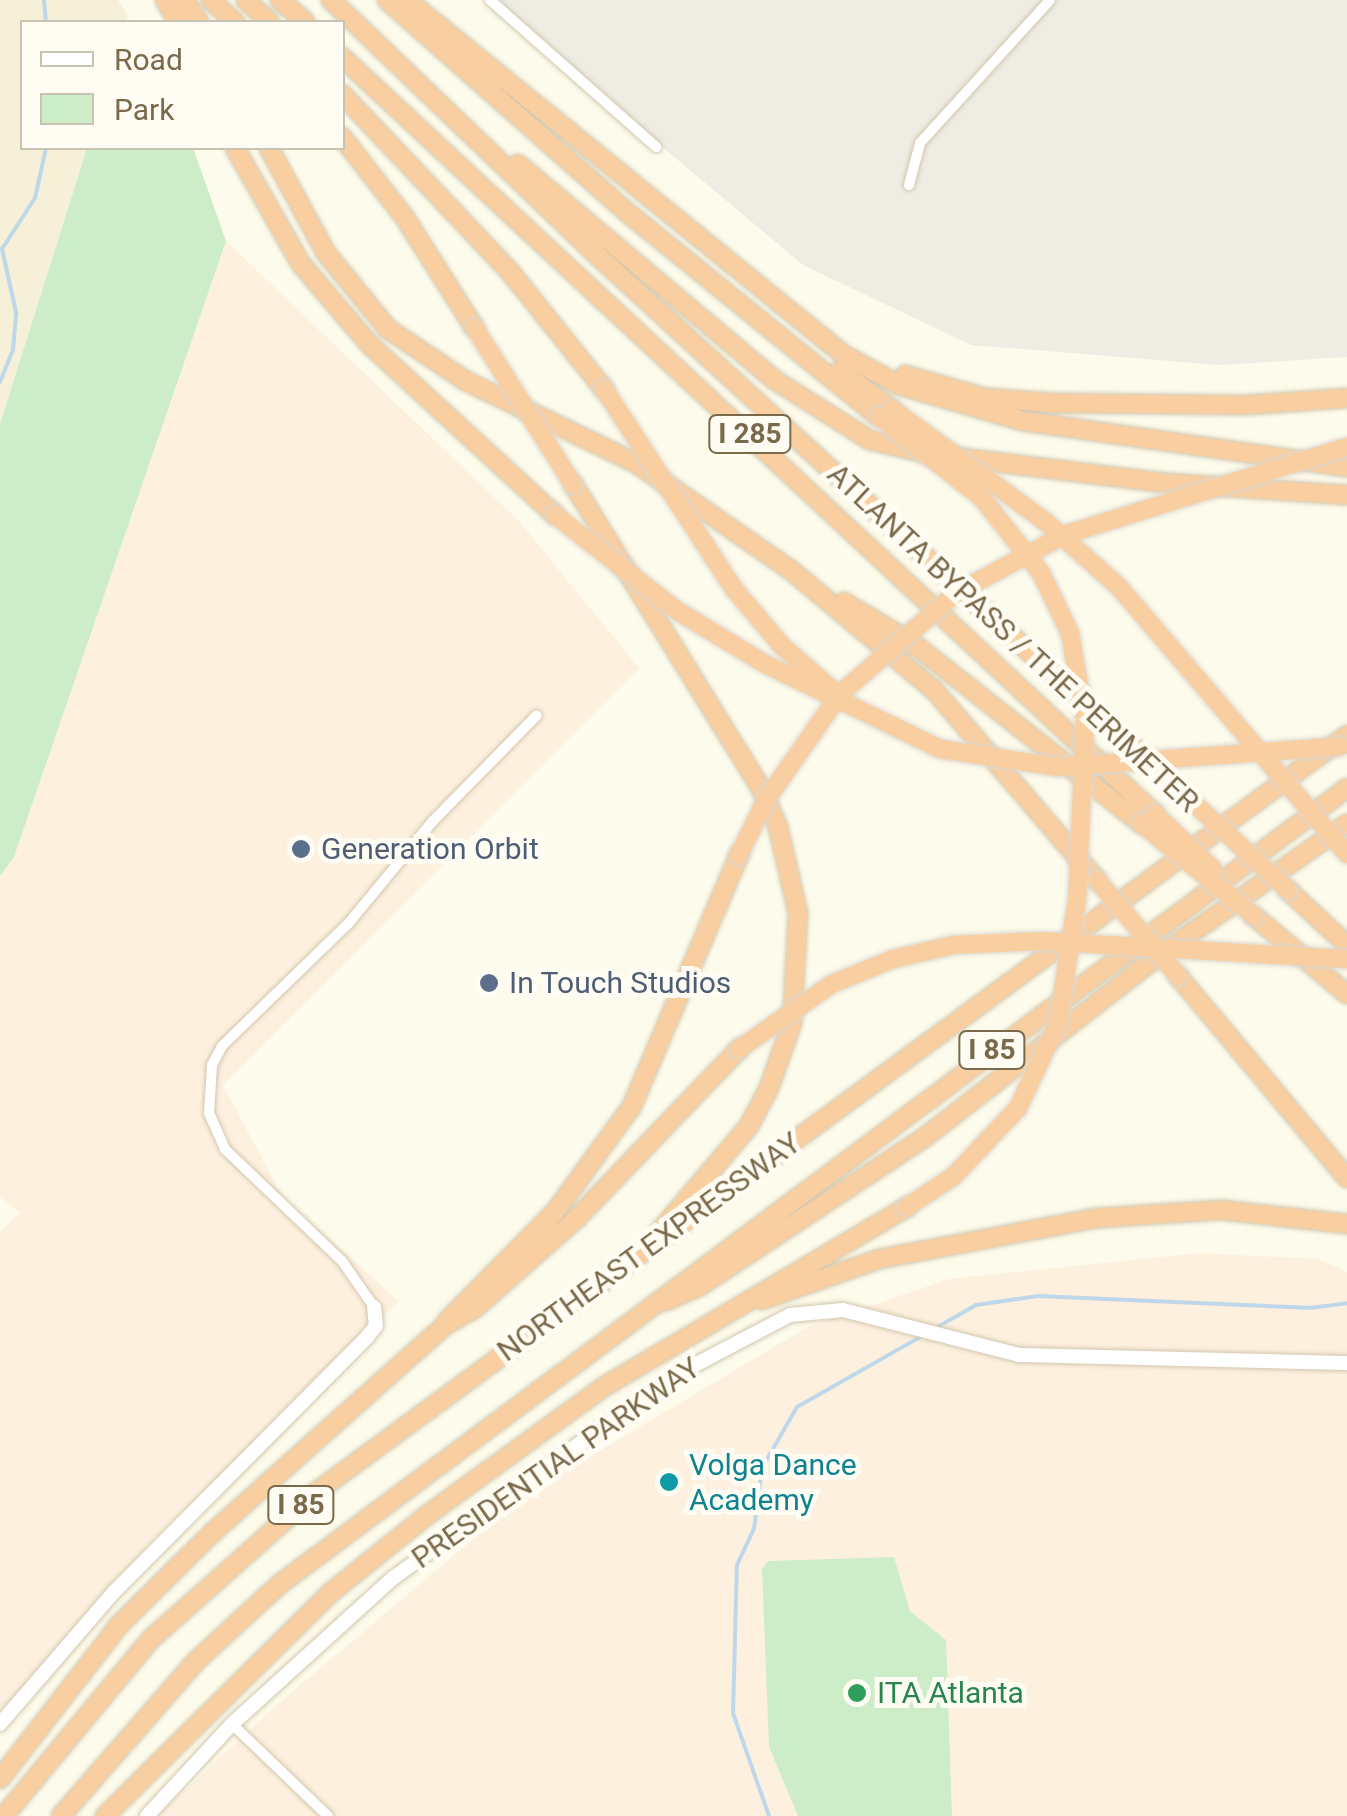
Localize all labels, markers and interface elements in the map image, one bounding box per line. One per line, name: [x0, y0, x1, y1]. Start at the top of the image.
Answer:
legend: [20, 20, 345, 150]
text: Road: [114, 42, 183, 77]
text: Park: [114, 92, 174, 127]
road number: I 285: [708, 411, 792, 457]
street label: ATLANTA BYPASS / THE PERIMETER: [820, 456, 1206, 820]
place label: Generation Orbit: [321, 831, 539, 867]
marker: Generation Orbit: [290, 838, 312, 860]
place label: In Touch Studios: [509, 965, 732, 1001]
marker: In Touch Studios: [478, 972, 500, 994]
road number: I 85: [957, 1027, 1027, 1073]
street label: NORTHEAST EXPRESSWAY: [490, 1125, 808, 1369]
street label: PRESIDENTIAL PARKWAY: [405, 1350, 707, 1576]
place label: Volga Dance Academy: [689, 1447, 857, 1518]
marker: Volga Dance Academy: [658, 1471, 680, 1493]
road number: I 85: [266, 1482, 336, 1528]
place label: ITA Atlanta: [877, 1675, 1024, 1711]
marker: ITA Atlanta: [846, 1682, 868, 1704]

